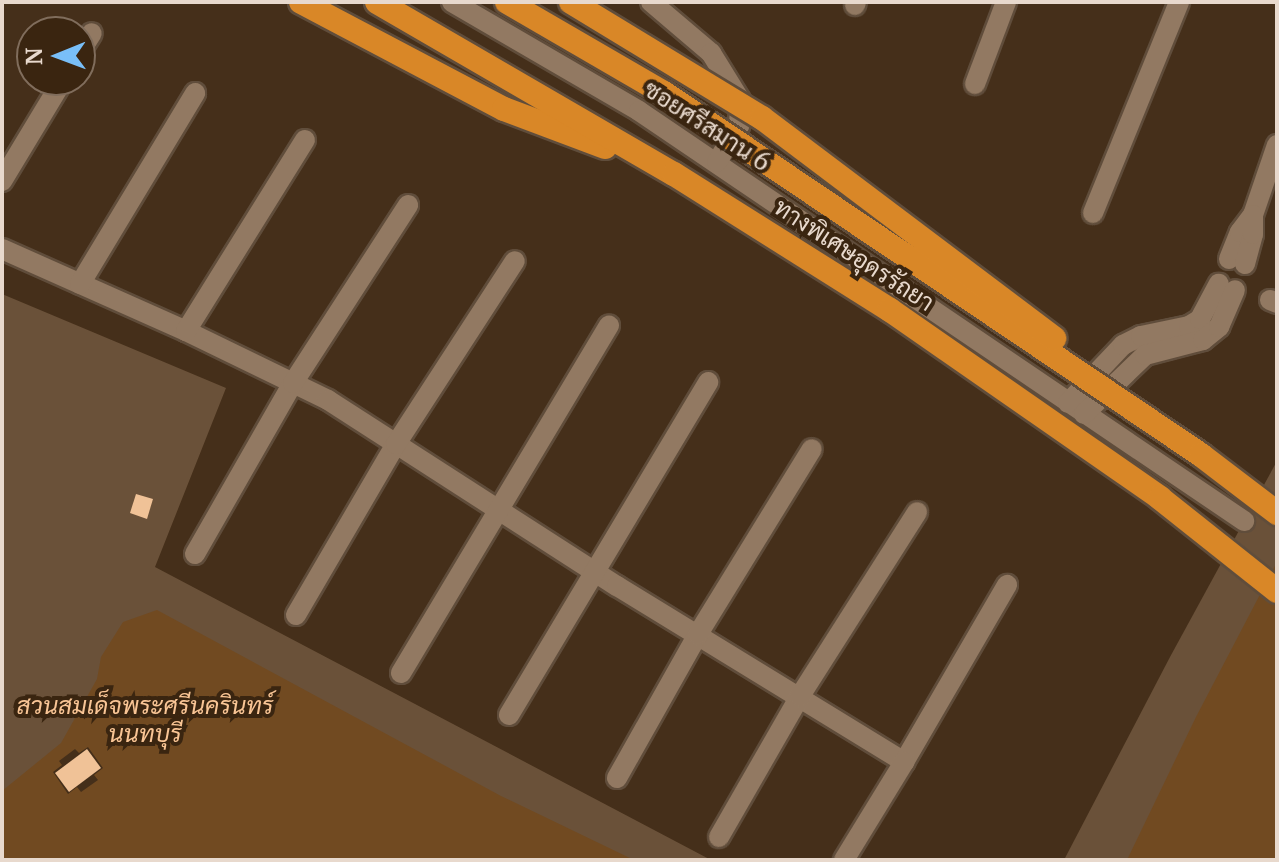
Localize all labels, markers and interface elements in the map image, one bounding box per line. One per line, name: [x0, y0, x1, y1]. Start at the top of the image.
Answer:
north arrow: [16, 16, 96, 96]
text: N: [20, 47, 48, 65]
street label: ซอยศรีสมาน 6: [639, 75, 775, 177]
street label: ทางพิเศษอุดรรัถยา: [769, 193, 939, 317]
park label: สวนสมเด็จพระศรีนครินทร์ นนทบุรี: [17, 692, 273, 748]

